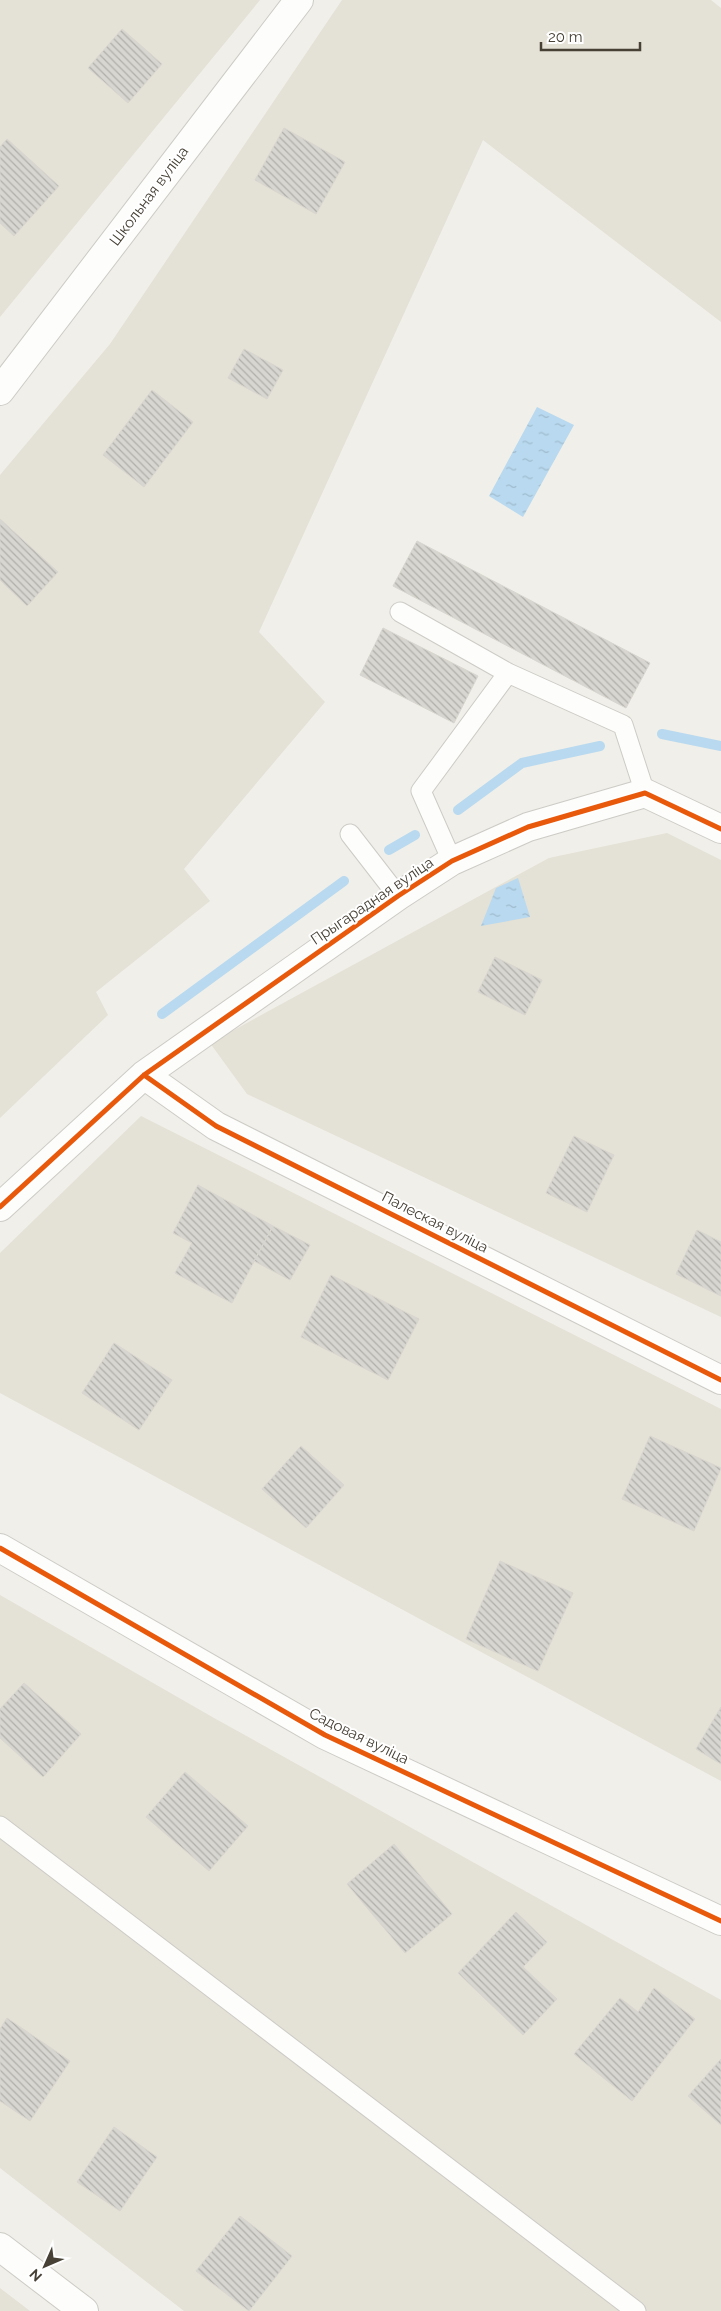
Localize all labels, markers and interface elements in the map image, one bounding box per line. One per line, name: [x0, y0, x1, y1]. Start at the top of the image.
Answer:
scale bar: [541, 20, 640, 52]
text: 20 m: [548, 28, 583, 46]
street label: Школьная вуліца: [106, 143, 192, 249]
street label: Прыгарадная вуліца: [307, 853, 437, 949]
street label: Палеская вуліца: [379, 1187, 491, 1257]
street label: Садовая вуліца: [306, 1704, 412, 1768]
north arrow: [20, 2241, 70, 2291]
text: N: [26, 2266, 45, 2285]

